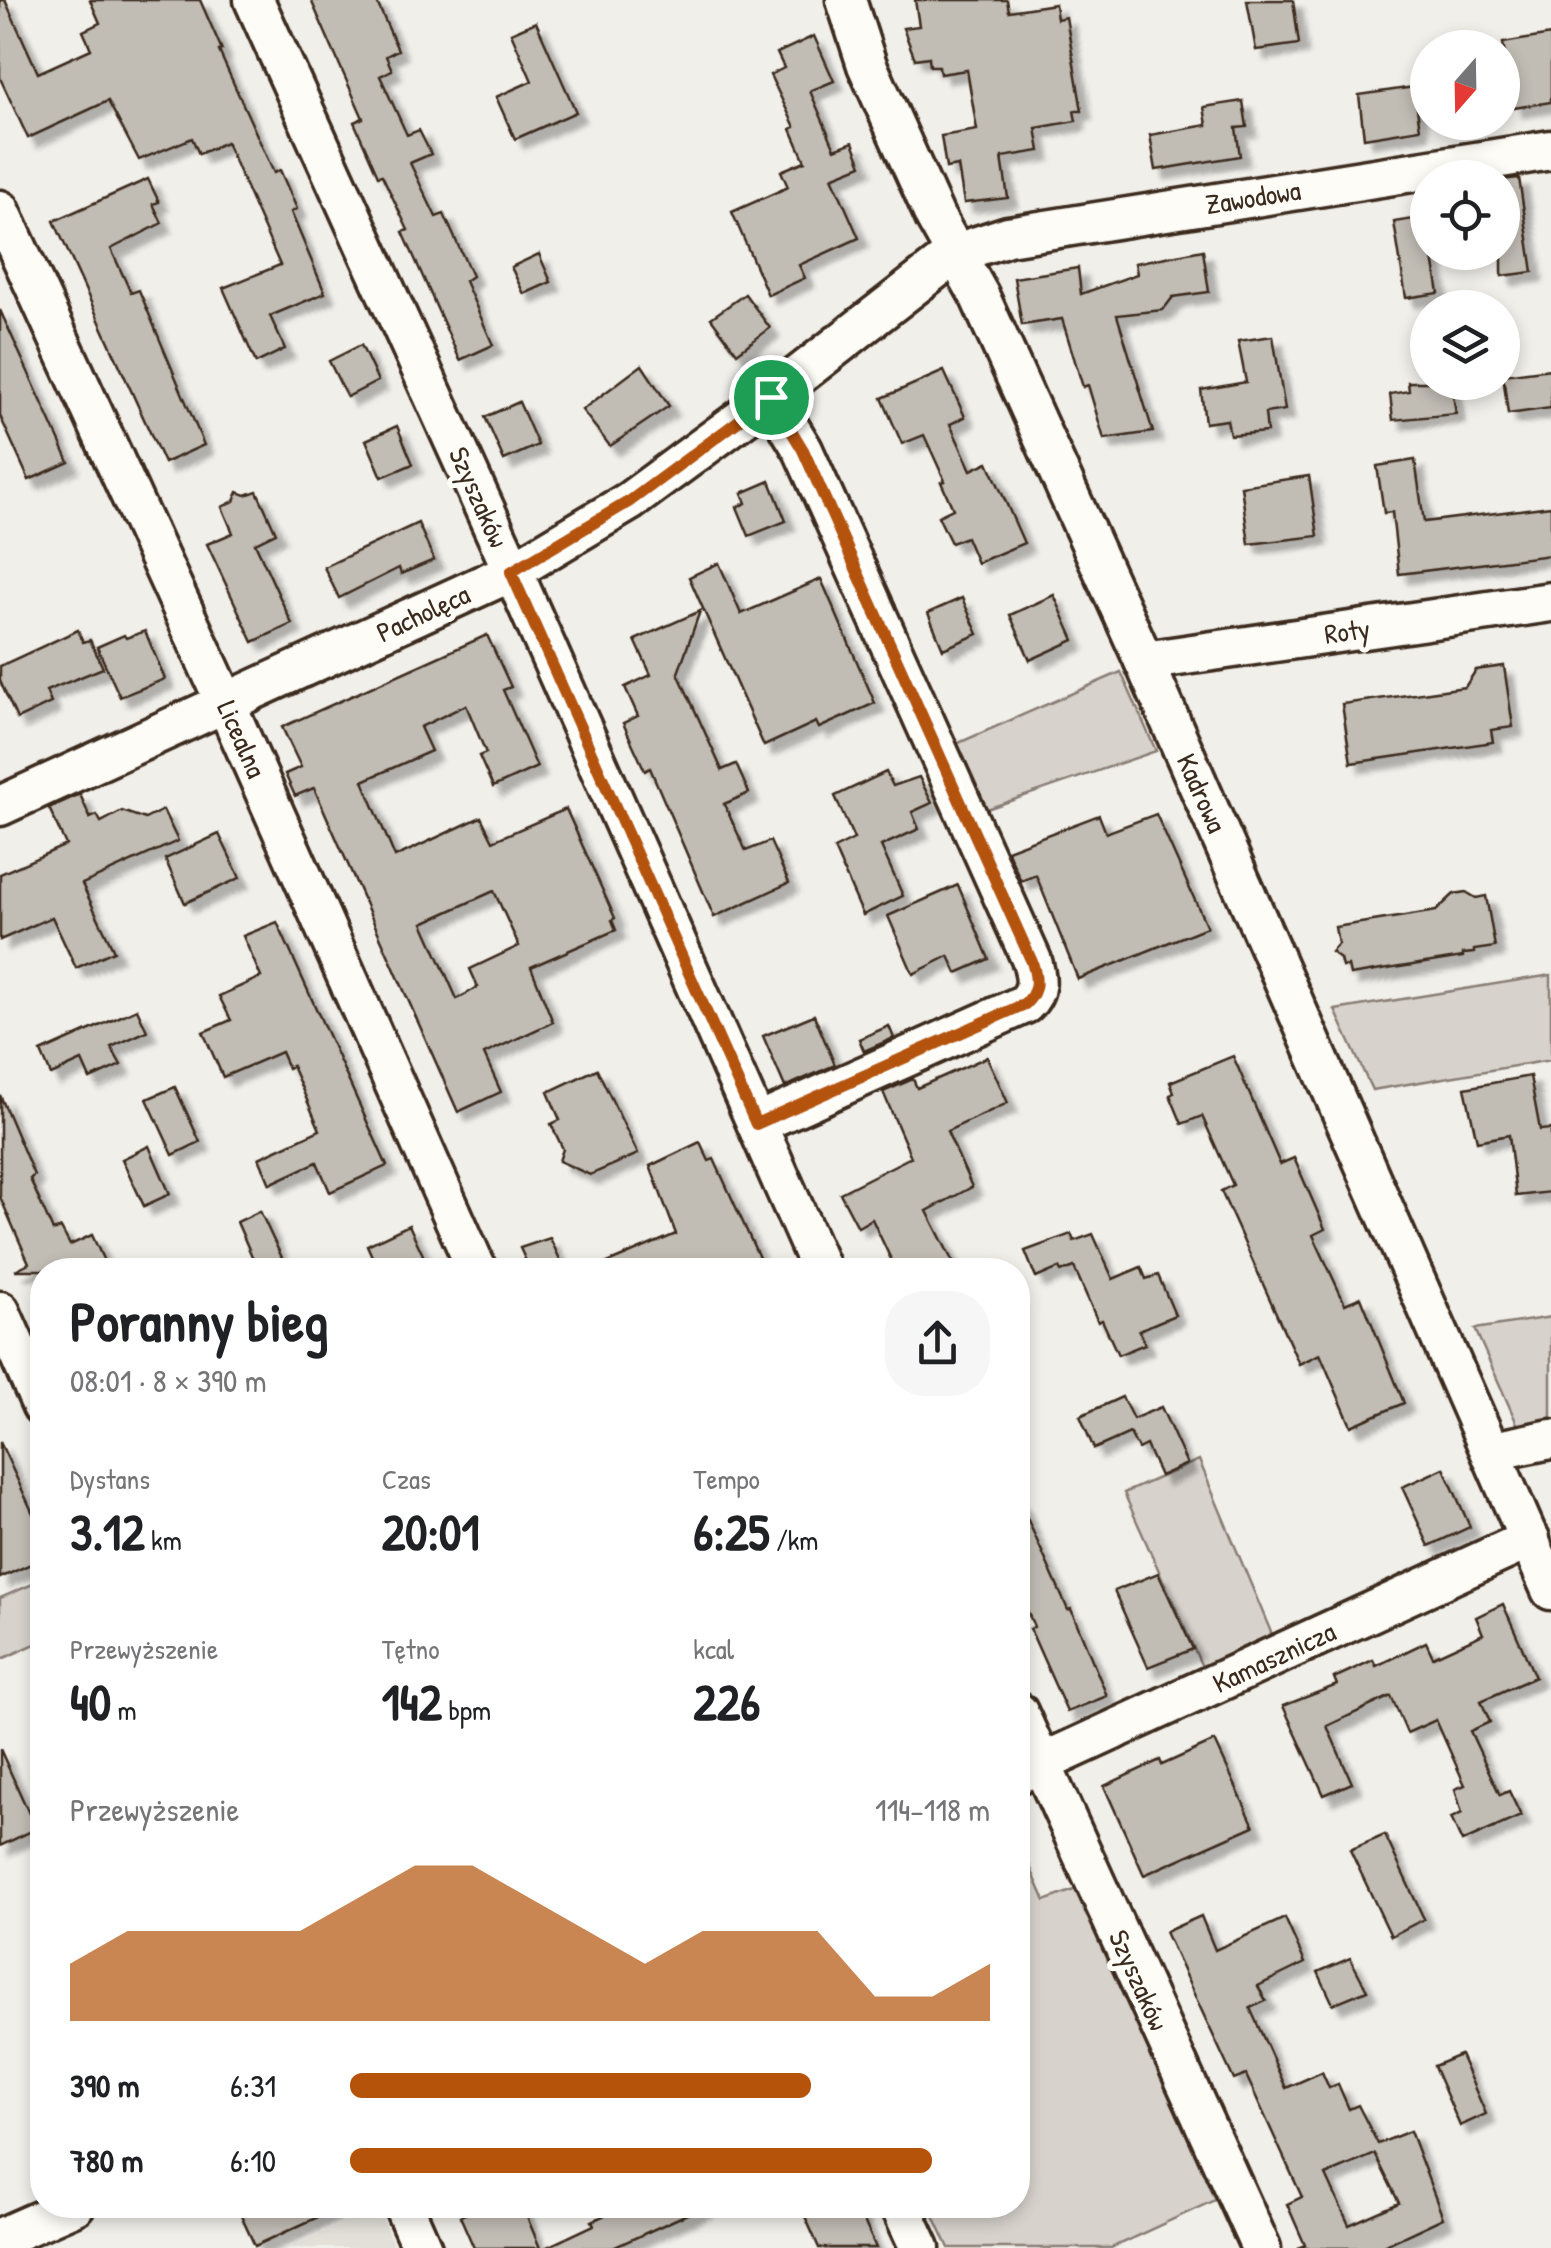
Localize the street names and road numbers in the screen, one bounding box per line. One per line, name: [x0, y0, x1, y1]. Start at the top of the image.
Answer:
street label: Zawodowa: [1203, 171, 1303, 223]
street label: Szyszaków: [440, 441, 518, 553]
street label: Pacholęca: [370, 575, 476, 651]
street label: Roty: [1322, 609, 1372, 653]
street label: Licealna: [208, 694, 276, 784]
street label: Kadrowa: [1168, 748, 1236, 838]
street label: Kamasznicza: [1207, 1612, 1341, 1702]
street label: Szyszaków: [1100, 1924, 1178, 2036]

